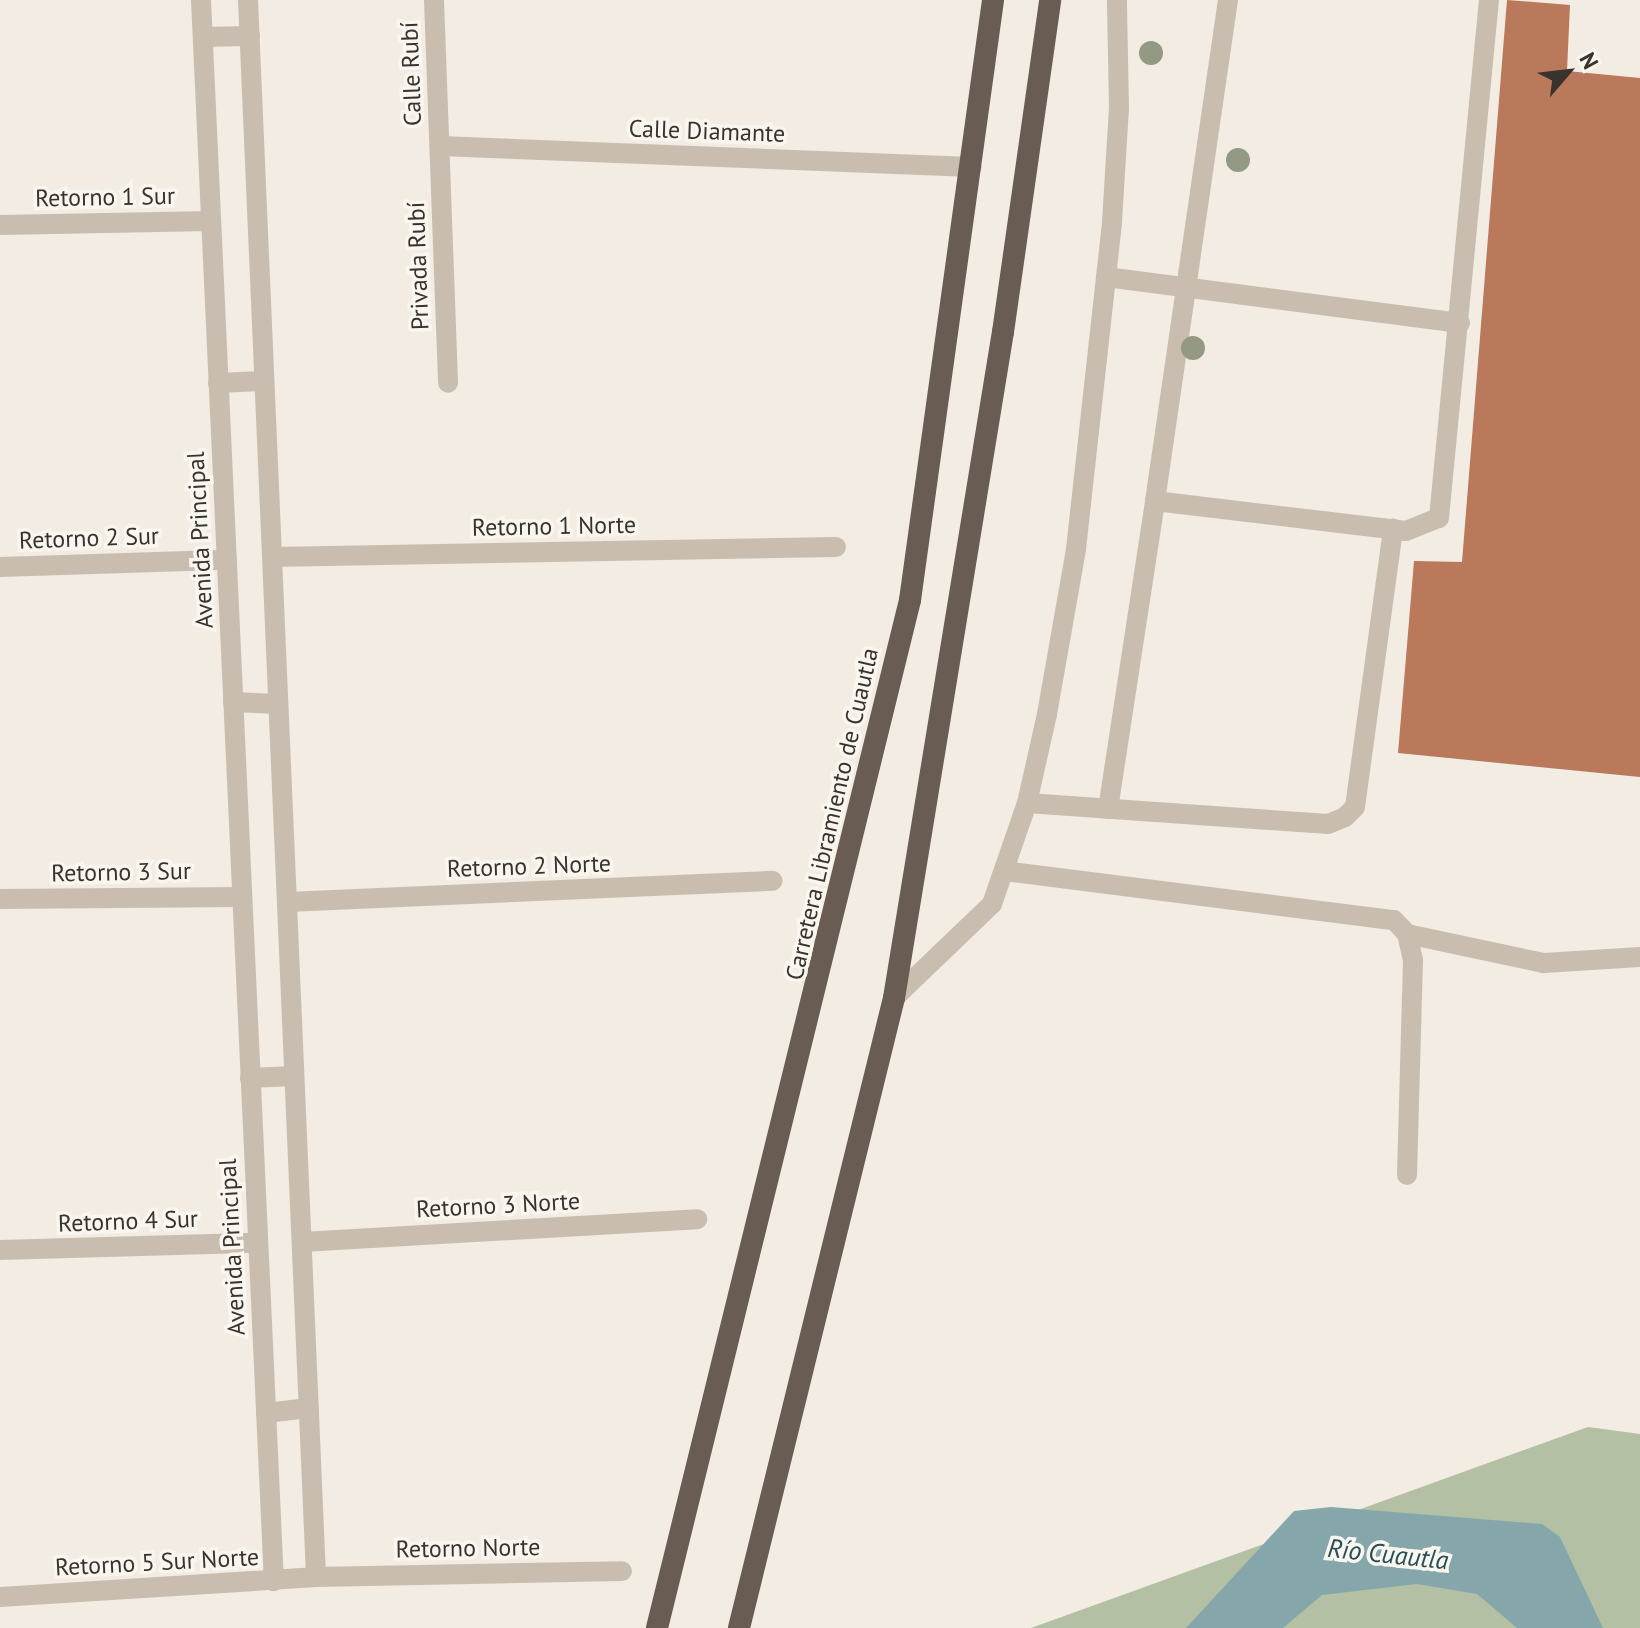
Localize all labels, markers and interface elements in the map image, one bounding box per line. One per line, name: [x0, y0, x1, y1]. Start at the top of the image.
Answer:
street label: Calle Rubí: [395, 21, 427, 127]
north arrow: [1528, 32, 1608, 112]
text: N: [1573, 48, 1605, 74]
street label: Calle Diamante: [628, 114, 786, 148]
street label: Retorno 1 Sur: [35, 181, 175, 213]
street label: Privada Rubí: [401, 201, 435, 331]
street label: Avenida Principal: [181, 451, 219, 629]
street label: Retorno 1 Norte: [472, 510, 636, 542]
street label: Retorno 2 Sur: [19, 521, 159, 555]
street label: Carretera Libramiento de Cuautla: [780, 645, 884, 983]
street label: Retorno 2 Norte: [447, 849, 611, 883]
street label: Retorno 3 Sur: [51, 856, 191, 888]
street label: Avenida Principal: [213, 1158, 251, 1336]
street label: Retorno 3 Norte: [415, 1186, 581, 1224]
street label: Retorno 4 Sur: [58, 1204, 198, 1238]
street label: Retorno Norte: [395, 1532, 541, 1564]
water label: Río Cuautla: [1326, 1532, 1450, 1576]
street label: Retorno 5 Sur Norte: [54, 1542, 260, 1582]

